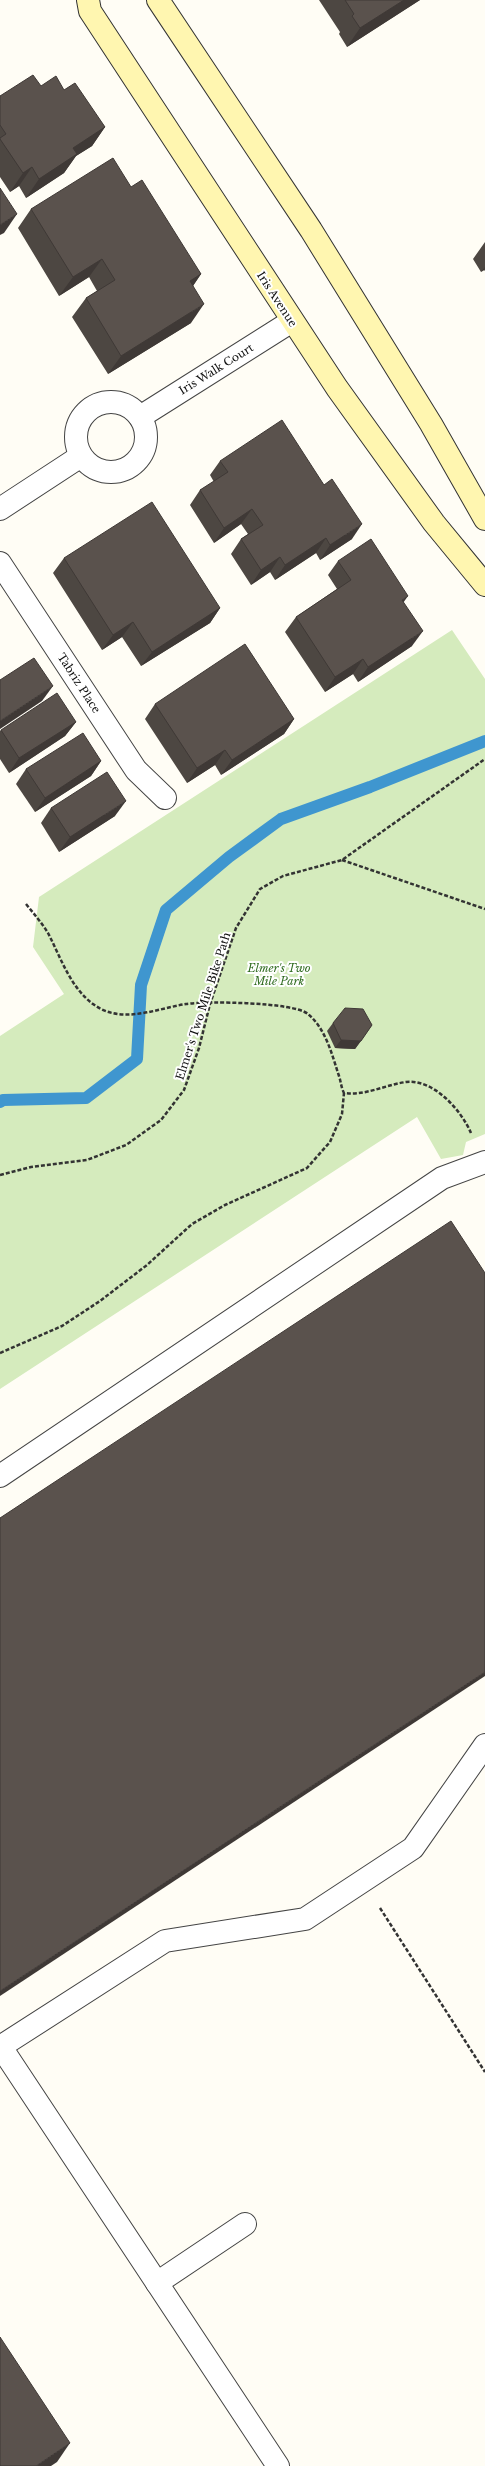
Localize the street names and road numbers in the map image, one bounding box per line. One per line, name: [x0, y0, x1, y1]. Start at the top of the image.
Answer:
street label: Iris Avenue: [254, 269, 300, 329]
street label: Iris Walk Court: [176, 340, 257, 398]
street label: Tabriz Place: [54, 650, 104, 716]
street label: Elmer's Two Mile Bike Path: [172, 930, 234, 1082]

